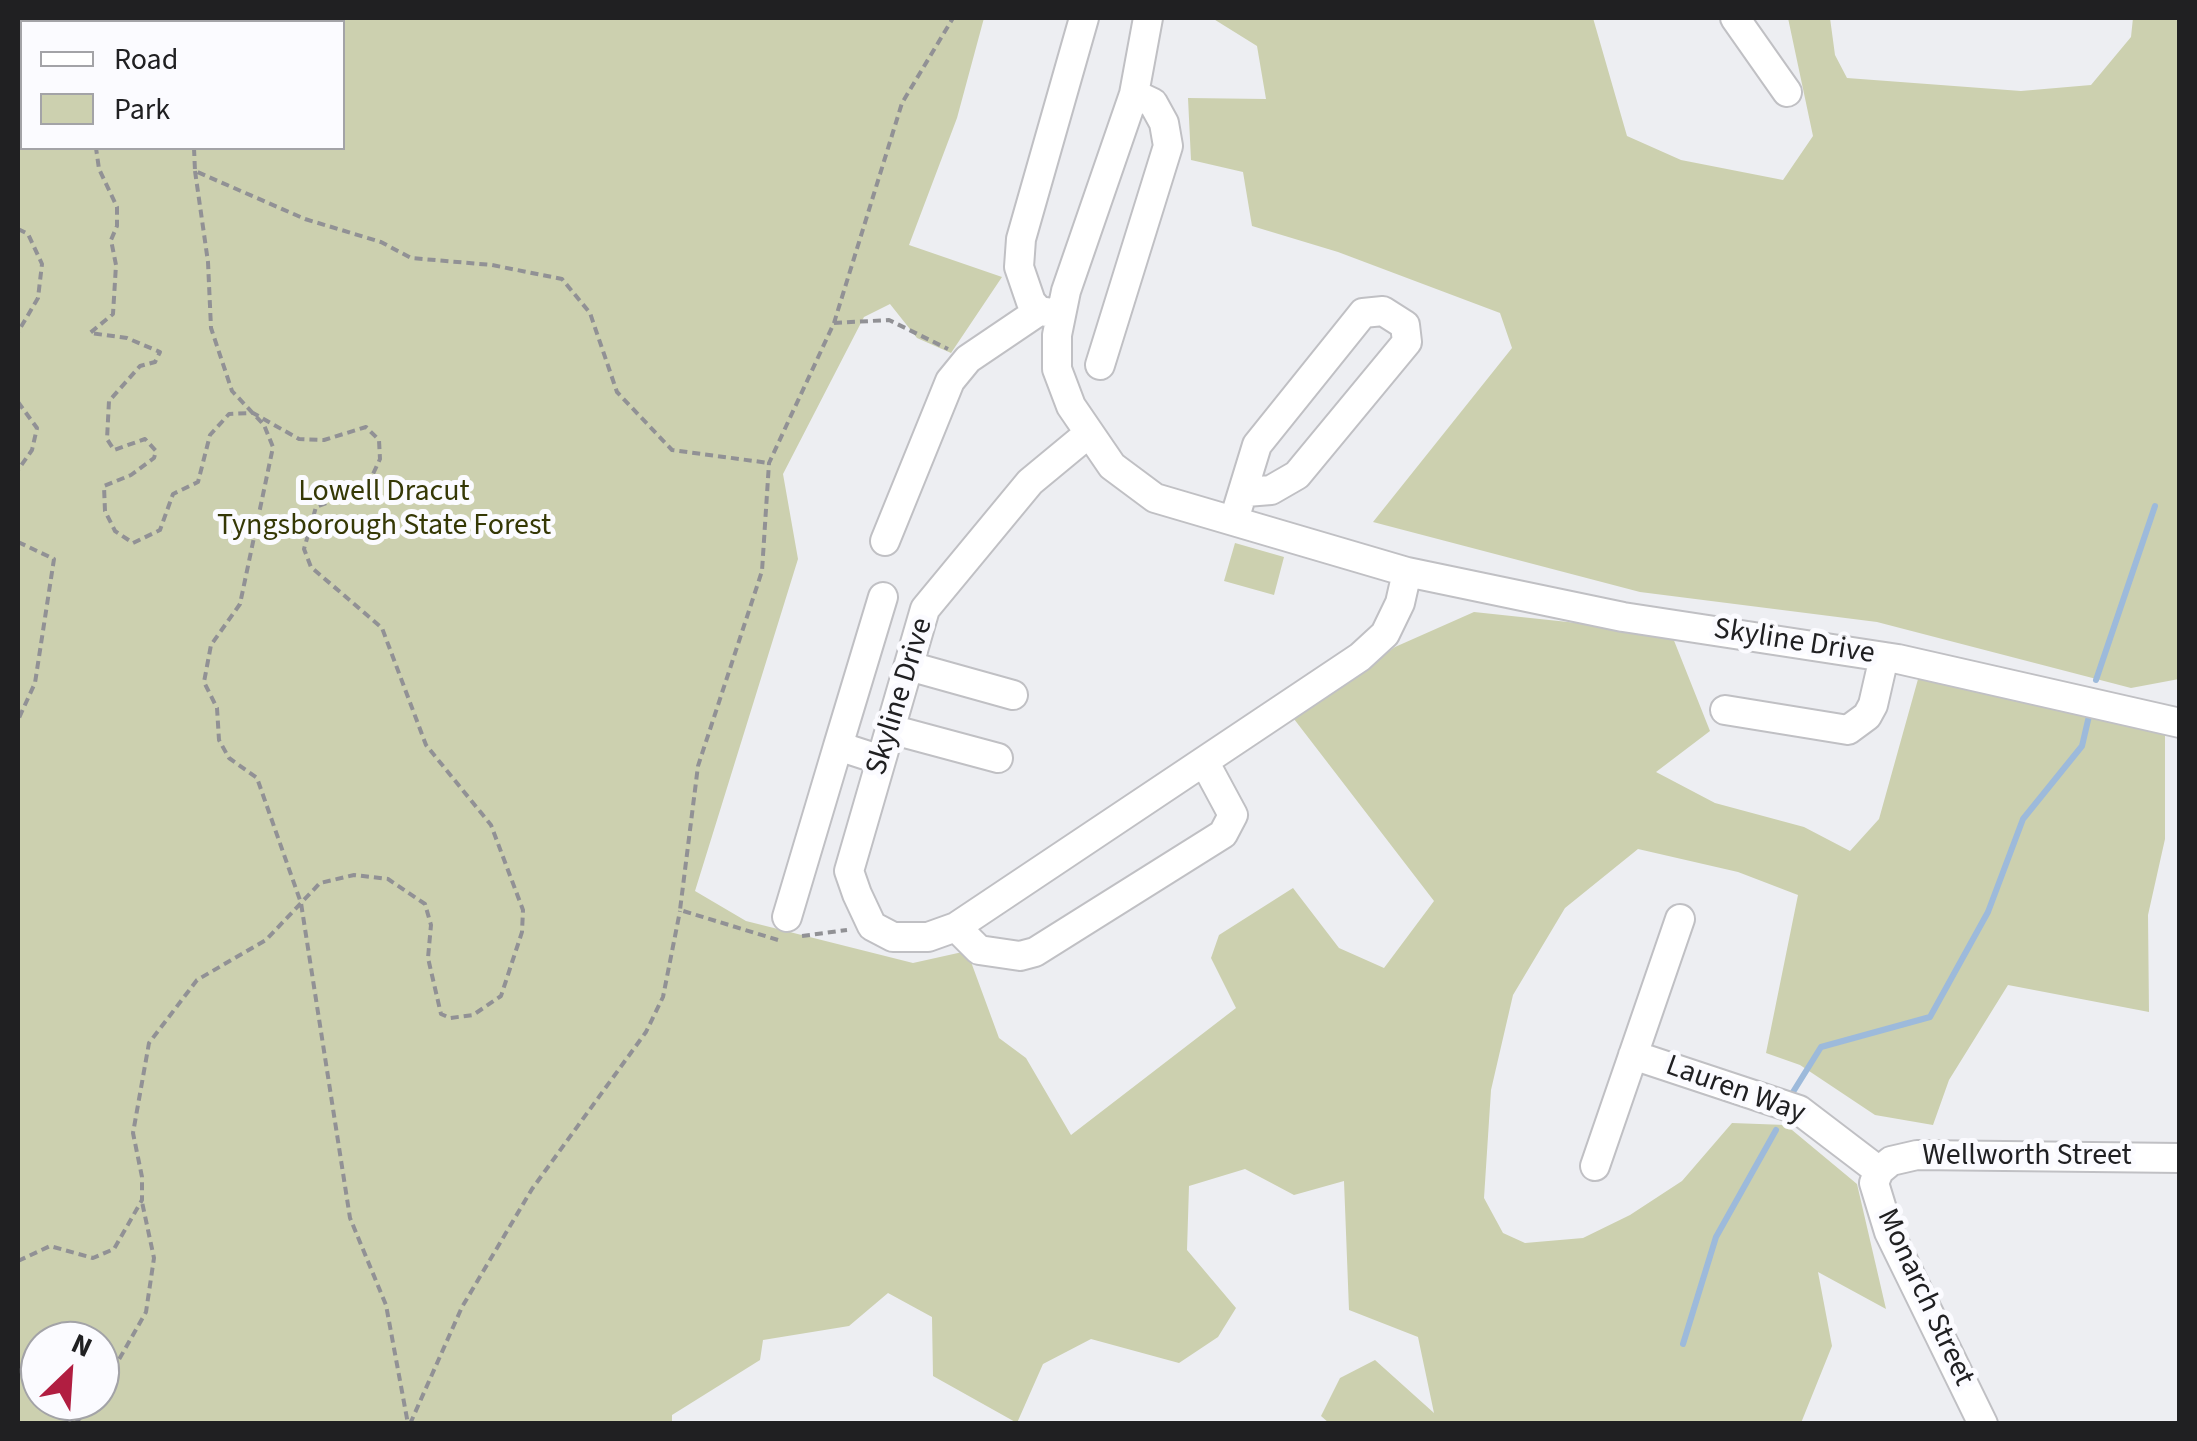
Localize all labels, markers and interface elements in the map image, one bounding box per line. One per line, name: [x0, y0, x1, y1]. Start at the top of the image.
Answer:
legend: [20, 20, 345, 150]
text: Road: [114, 38, 178, 81]
text: Park: [114, 88, 170, 131]
park label: Lowell Dracut Tyngsborough State Forest: [217, 475, 551, 546]
street label: Skyline Drive: [1711, 613, 1877, 673]
street label: Skyline Drive: [860, 614, 942, 780]
street label: Lauren Way: [1660, 1049, 1810, 1133]
street label: Wellworth Street: [1922, 1139, 2132, 1175]
street label: Monarch Street: [1867, 1204, 1981, 1392]
north arrow: [20, 1321, 120, 1421]
text: N: [65, 1324, 99, 1368]

